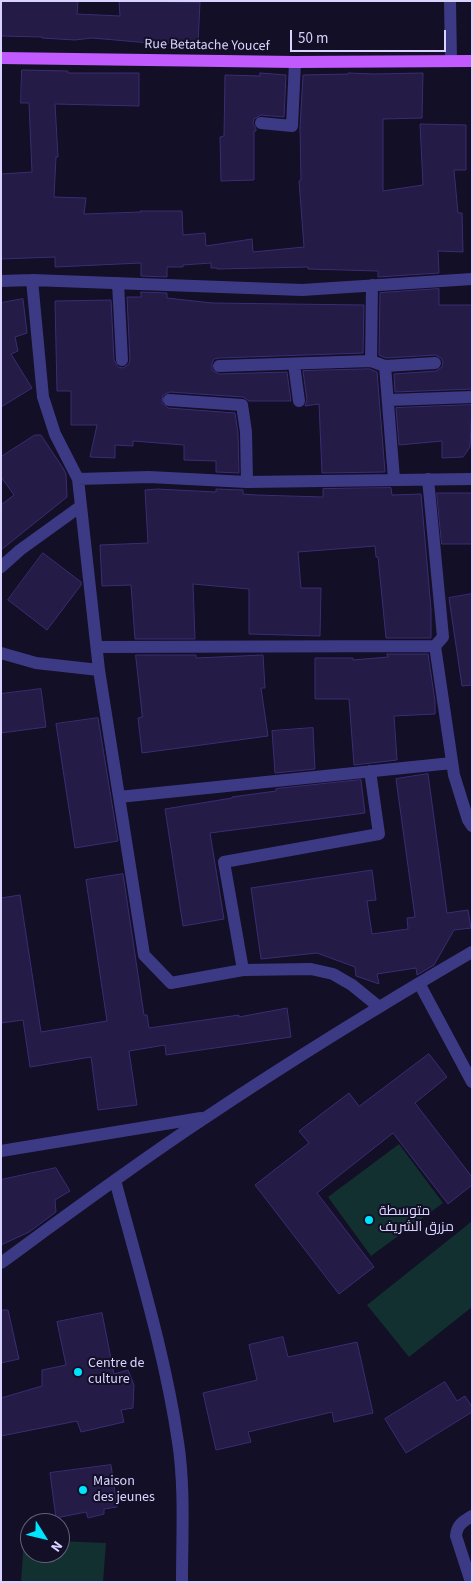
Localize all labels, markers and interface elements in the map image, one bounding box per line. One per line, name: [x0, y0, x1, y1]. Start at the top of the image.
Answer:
scale bar: [293, 20, 449, 52]
text: 50 m: [298, 28, 328, 49]
street label: Rue Betatache Youcef: [144, 37, 270, 55]
place label: متوسطة مزرق الشريف: [379, 1204, 454, 1236]
marker: متوسطة مزرق الشريف: [363, 1214, 375, 1226]
place label: Centre de culture: [88, 1356, 145, 1388]
marker: Centre de culture: [72, 1366, 84, 1378]
place label: Maison des jeunes: [93, 1474, 155, 1506]
marker: Maison des jeunes: [77, 1484, 89, 1496]
north arrow: [20, 1513, 70, 1563]
text: N: [45, 1537, 67, 1556]

